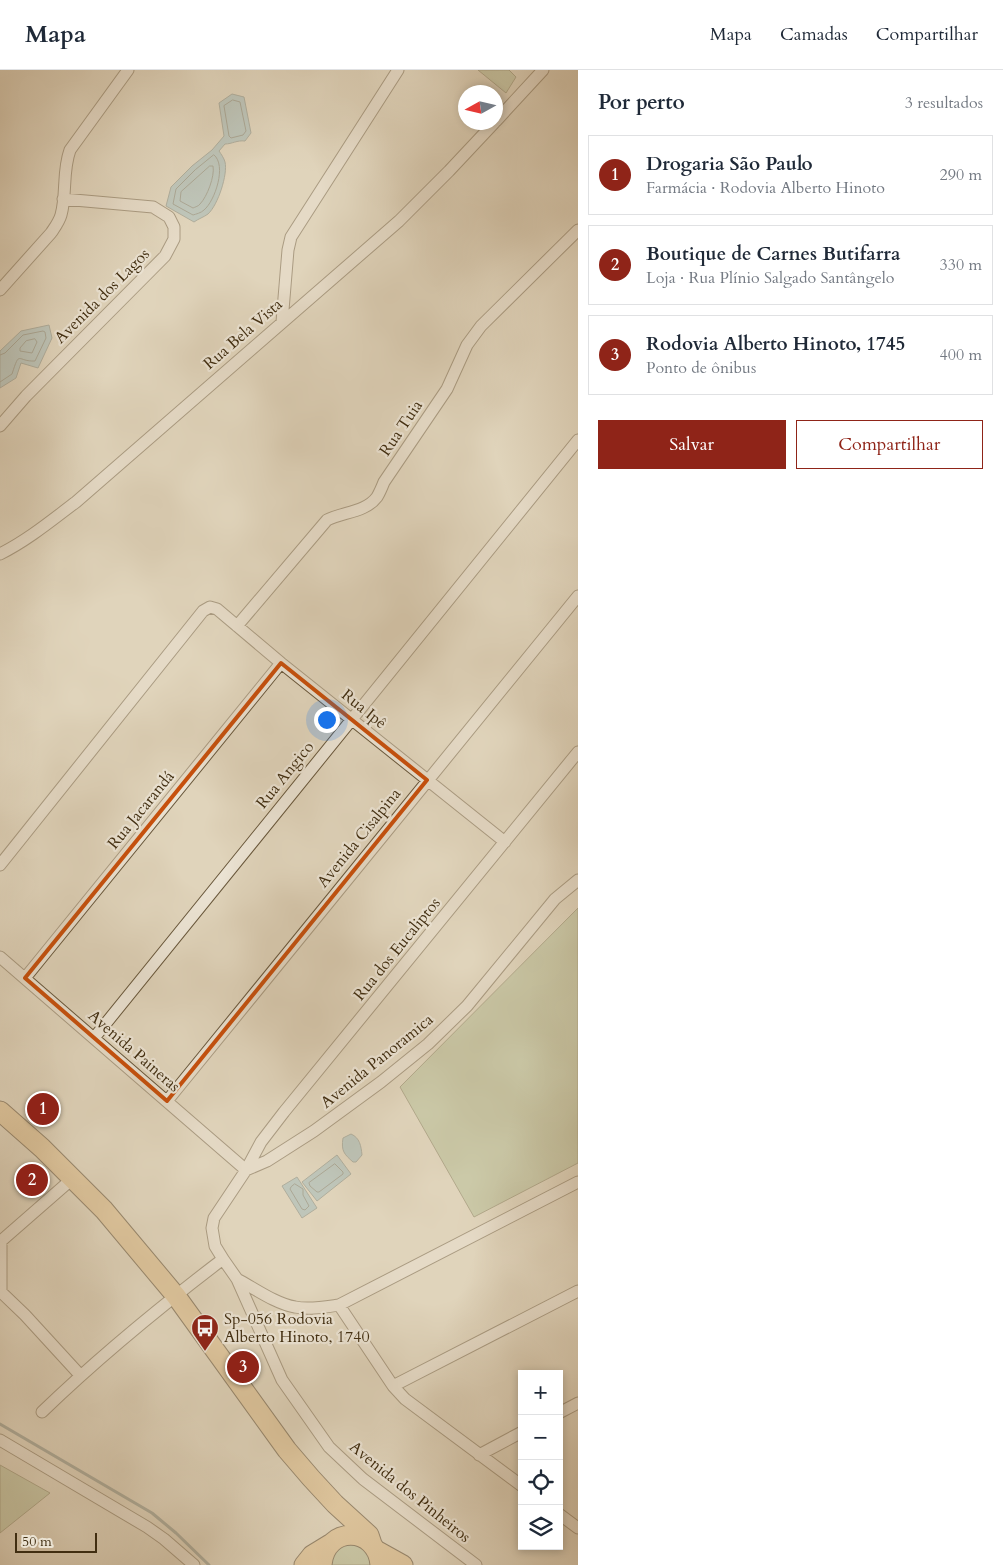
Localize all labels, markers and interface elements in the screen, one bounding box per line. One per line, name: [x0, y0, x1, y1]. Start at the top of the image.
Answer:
text: Mapa: [25, 18, 86, 51]
text: Mapa: [710, 22, 752, 47]
text: Camadas: [780, 22, 848, 47]
text: Compartilhar: [876, 22, 978, 47]
north arrow: [458, 85, 503, 130]
text: Por perto: [598, 88, 685, 117]
text: 3 resultados: [905, 92, 983, 114]
text: Drogaria São Paulo: [646, 151, 813, 177]
text: 1: [611, 164, 619, 186]
text: 290 m: [940, 164, 982, 186]
text: Farmácia · Rodovia Alberto Hinoto: [646, 177, 885, 199]
text: Boutique de Carnes Butifarra: [646, 241, 900, 267]
street label: Avenida dos Lagos: [50, 244, 154, 348]
text: 2: [611, 254, 619, 276]
text: 330 m: [940, 254, 982, 276]
text: Loja · Rua Plínio Salgado Santângelo: [646, 267, 894, 289]
street label: Rua Bela Vista: [199, 293, 287, 374]
text: Rodovia Alberto Hinoto, 1745: [646, 331, 905, 357]
text: 3: [611, 344, 619, 366]
text: 400 m: [940, 344, 982, 366]
text: Ponto de ônibus: [646, 357, 756, 379]
street label: Rua Tuia: [374, 396, 428, 460]
button: Salvar: [598, 420, 786, 469]
button: Compartilhar: [796, 420, 983, 469]
street label: Rua Ipê: [337, 684, 391, 734]
your location: [314, 707, 340, 733]
street label: Rua Angico: [251, 736, 319, 813]
street label: Rua Jacarandá: [103, 766, 179, 854]
street label: Avenida Cisalpina: [312, 784, 406, 892]
street label: Rua dos Eucaliptos: [349, 893, 445, 1005]
street label: Avenida Paineras: [83, 1005, 185, 1097]
street label: Avenida Panoramica: [316, 1009, 438, 1113]
pin: 1: [27, 1090, 59, 1128]
pin: 2: [16, 1161, 48, 1199]
place label: Sp-056 Rodovia Alberto Hinoto, 1740: [224, 1308, 370, 1348]
bus stop icon: Sp-056 Rodovia Alberto Hinoto, 1740: [190, 1313, 220, 1352]
pin: 3: [227, 1348, 259, 1386]
map controls: [518, 1370, 563, 1550]
button: +: [518, 1370, 563, 1415]
button: −: [518, 1415, 563, 1460]
street label: Avenida dos Pinheiros: [345, 1436, 475, 1548]
button: locate: [518, 1460, 563, 1505]
button: layers: [518, 1505, 563, 1550]
scale bar: [15, 1530, 98, 1553]
text: 50 m: [22, 1532, 52, 1551]

